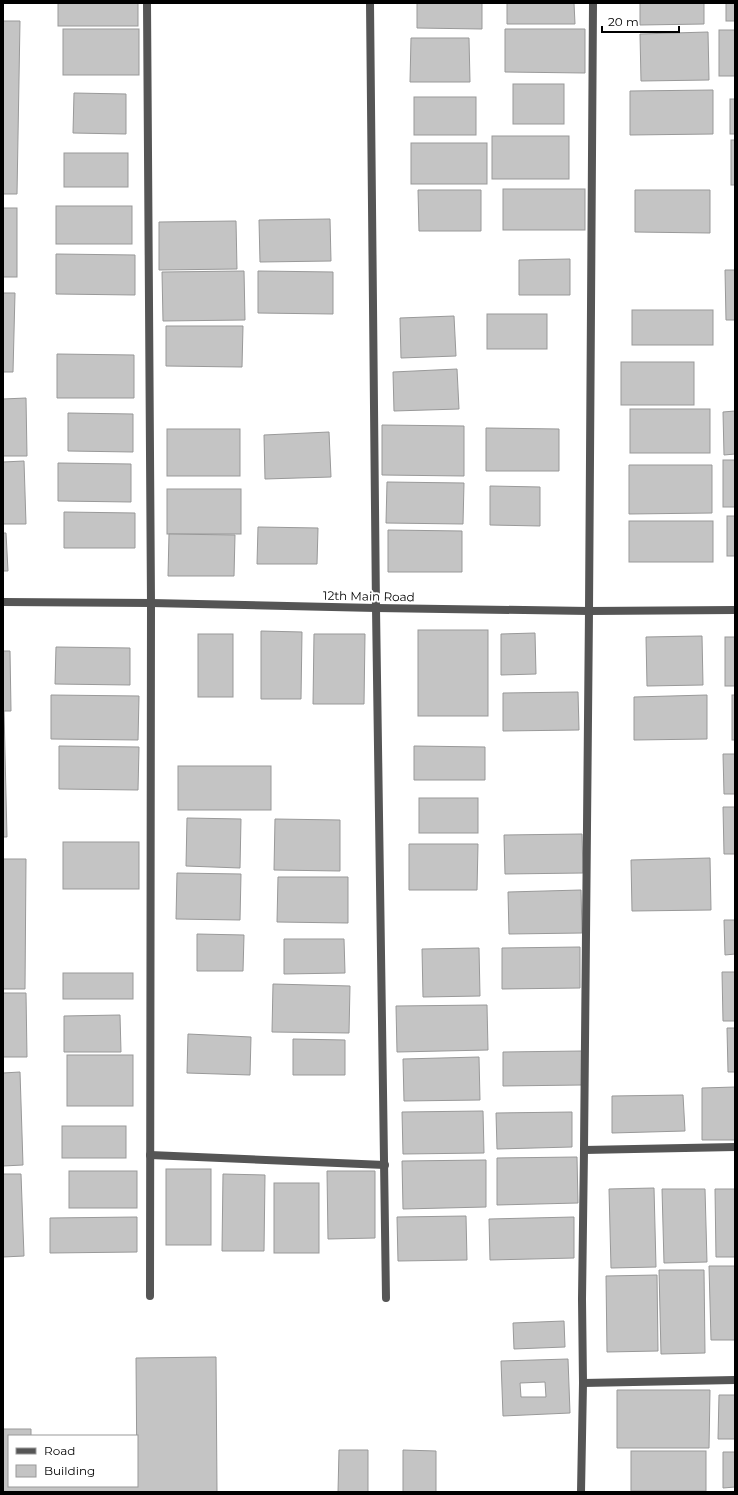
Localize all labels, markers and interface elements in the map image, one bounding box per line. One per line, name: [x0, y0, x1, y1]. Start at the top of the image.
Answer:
scale bar: [602, 8, 679, 34]
text: 20 m: [608, 14, 639, 29]
street label: 12th Main Road: [323, 588, 415, 604]
legend: [8, 1435, 138, 1487]
text: Road: [44, 1443, 75, 1458]
text: Building: [44, 1463, 95, 1478]

